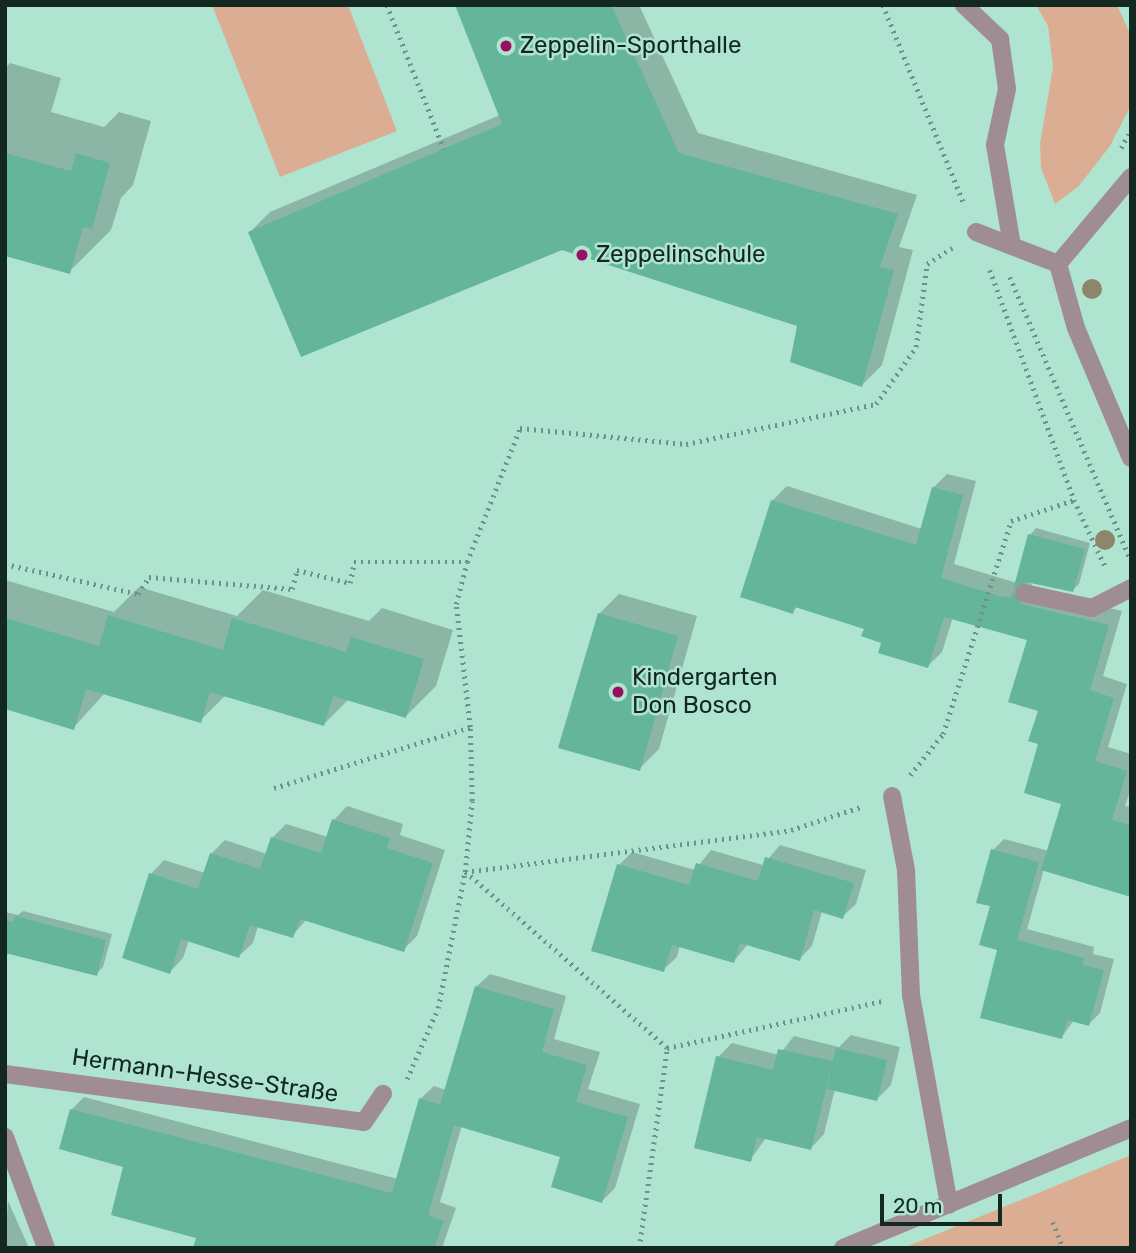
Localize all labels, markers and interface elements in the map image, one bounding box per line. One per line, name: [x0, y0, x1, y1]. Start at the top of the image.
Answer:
place label: Zeppelin-Sporthalle: [520, 32, 741, 60]
marker: Zeppelin-Sporthalle: [498, 38, 514, 54]
place label: Zeppelinschule: [596, 241, 766, 269]
marker: Zeppelinschule: [574, 247, 590, 263]
place label: Kindergarten Don Bosco: [632, 664, 777, 720]
marker: Kindergarten Don Bosco: [610, 684, 626, 700]
street label: Hermann-Hesse-Straße: [70, 1043, 340, 1109]
scale bar: [884, 1180, 1006, 1224]
text: 20 m: [893, 1193, 942, 1218]

